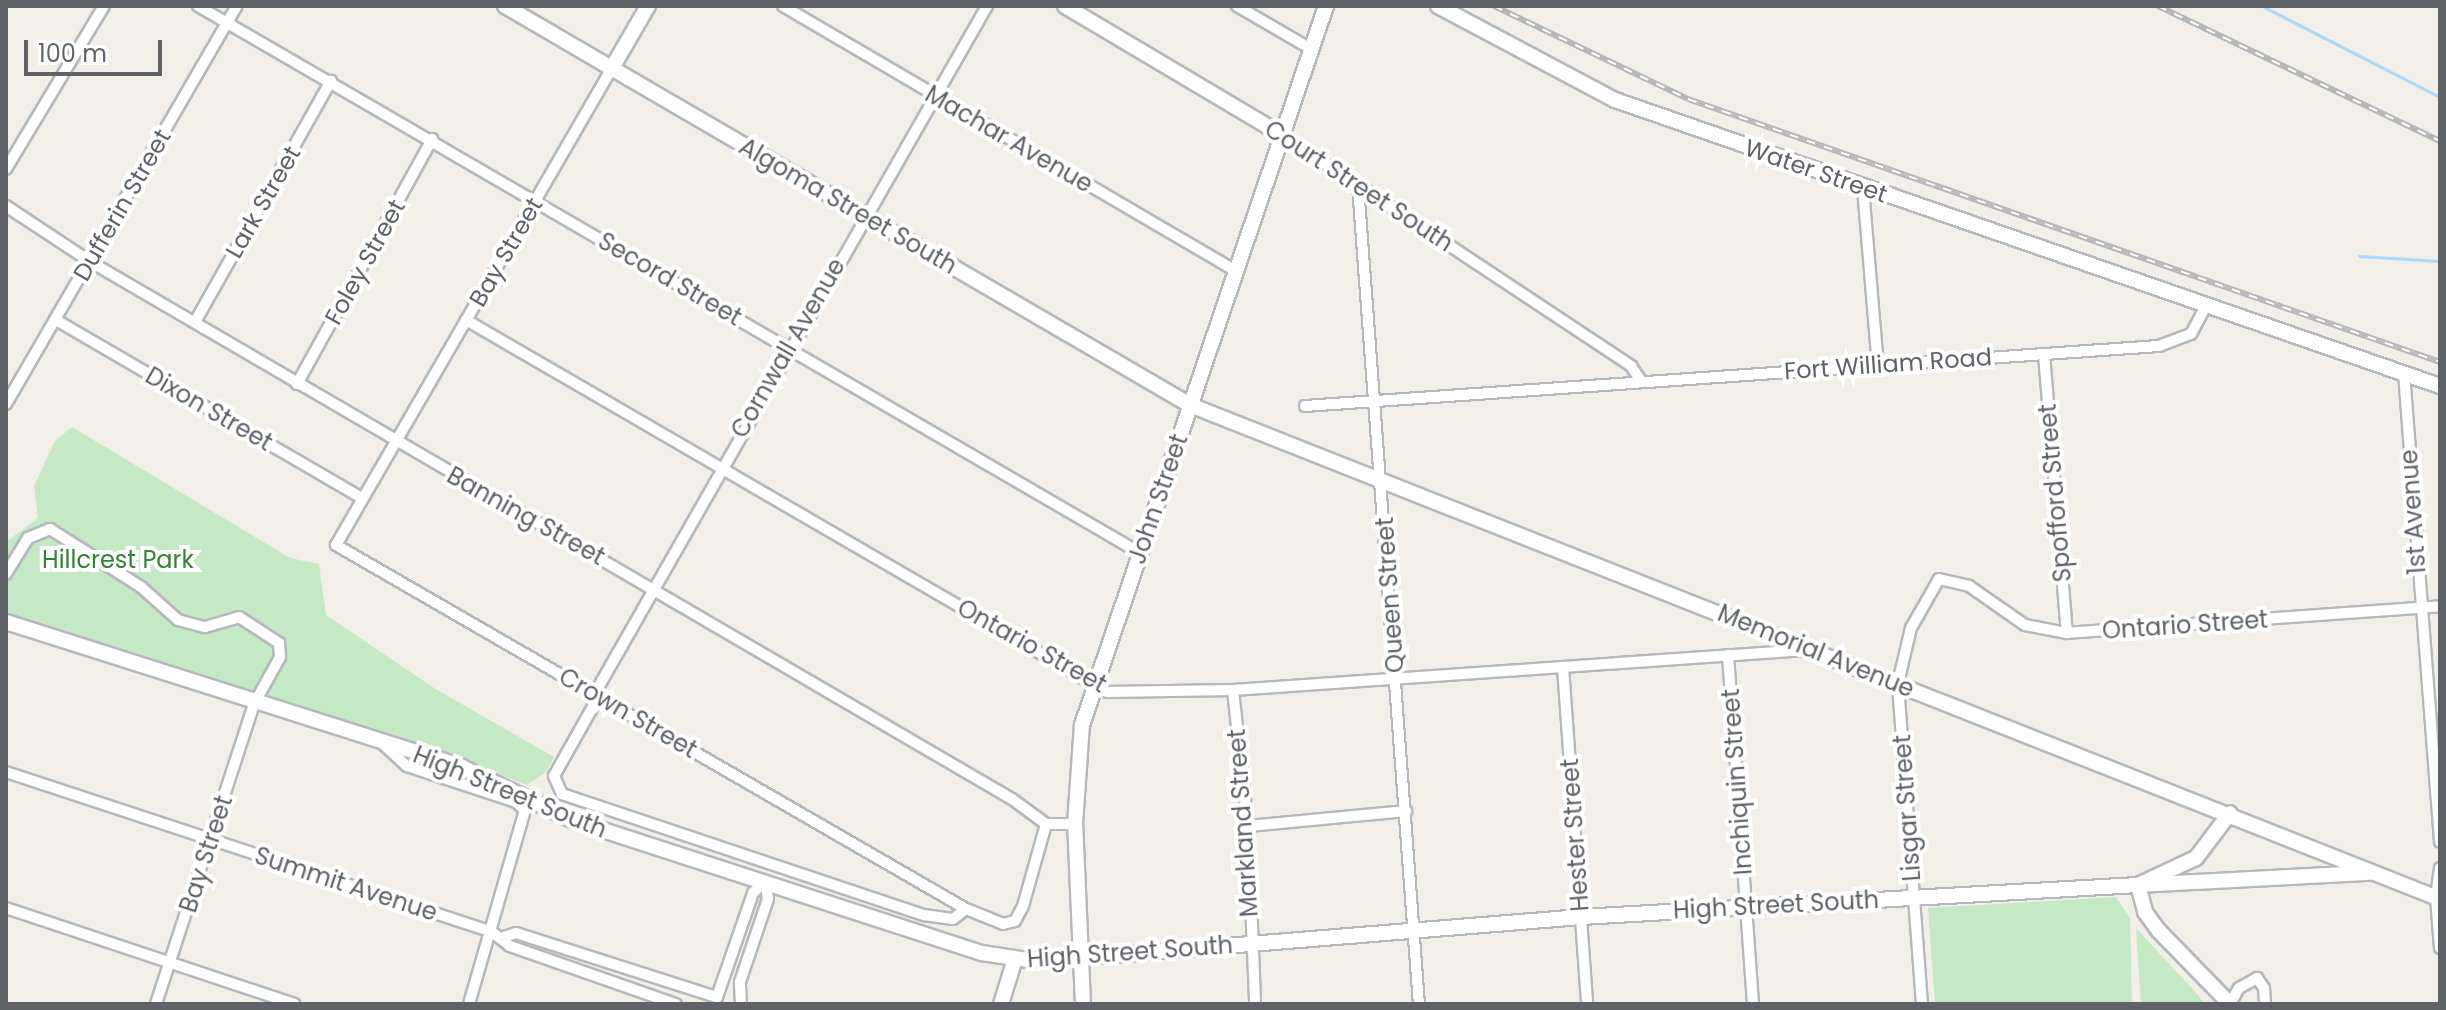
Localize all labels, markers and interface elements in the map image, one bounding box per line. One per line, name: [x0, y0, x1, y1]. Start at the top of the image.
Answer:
scale bar: [28, 24, 166, 74]
text: 100 m: [38, 37, 107, 70]
street label: Machar Avenue: [920, 79, 1098, 199]
street label: Court Street South: [1259, 114, 1459, 258]
street label: Dufferin Street: [67, 124, 177, 286]
street label: Algoma Street South: [734, 132, 962, 280]
street label: Water Street: [1741, 133, 1891, 209]
street label: Lark Street: [219, 141, 307, 263]
street label: Bay Street: [463, 192, 549, 312]
street label: Foley Street: [319, 194, 411, 330]
street label: Secord Street: [593, 226, 747, 332]
street label: Cornwall Avenue: [725, 253, 851, 443]
street label: Fort William Road: [1783, 342, 1993, 386]
street label: Dixon Street: [140, 361, 278, 457]
street label: Spofford Street: [2033, 403, 2077, 583]
street label: John Street: [1122, 430, 1194, 568]
street label: 1st Avenue: [2394, 448, 2432, 576]
street label: Banning Street: [442, 461, 610, 571]
street label: Queen Street: [1370, 516, 1410, 674]
park label: Hillcrest Park: [42, 546, 194, 574]
street label: Ontario Street: [952, 593, 1112, 699]
street label: Memorial Avenue: [1714, 598, 1918, 704]
street label: Ontario Street: [2101, 605, 2269, 645]
street label: Crown Street: [554, 662, 702, 764]
street label: Inchiquin Street: [1716, 688, 1758, 876]
street label: Markland Street: [1222, 728, 1264, 918]
street label: Lisgar Street: [1888, 734, 1926, 882]
street label: High Street South: [409, 740, 611, 844]
street label: Hester Street: [1555, 758, 1595, 912]
street label: Bay Street: [174, 792, 238, 916]
street label: Summit Avenue: [251, 841, 441, 927]
street label: High Street South: [1672, 885, 1880, 925]
street label: High Street South: [1026, 930, 1234, 974]

